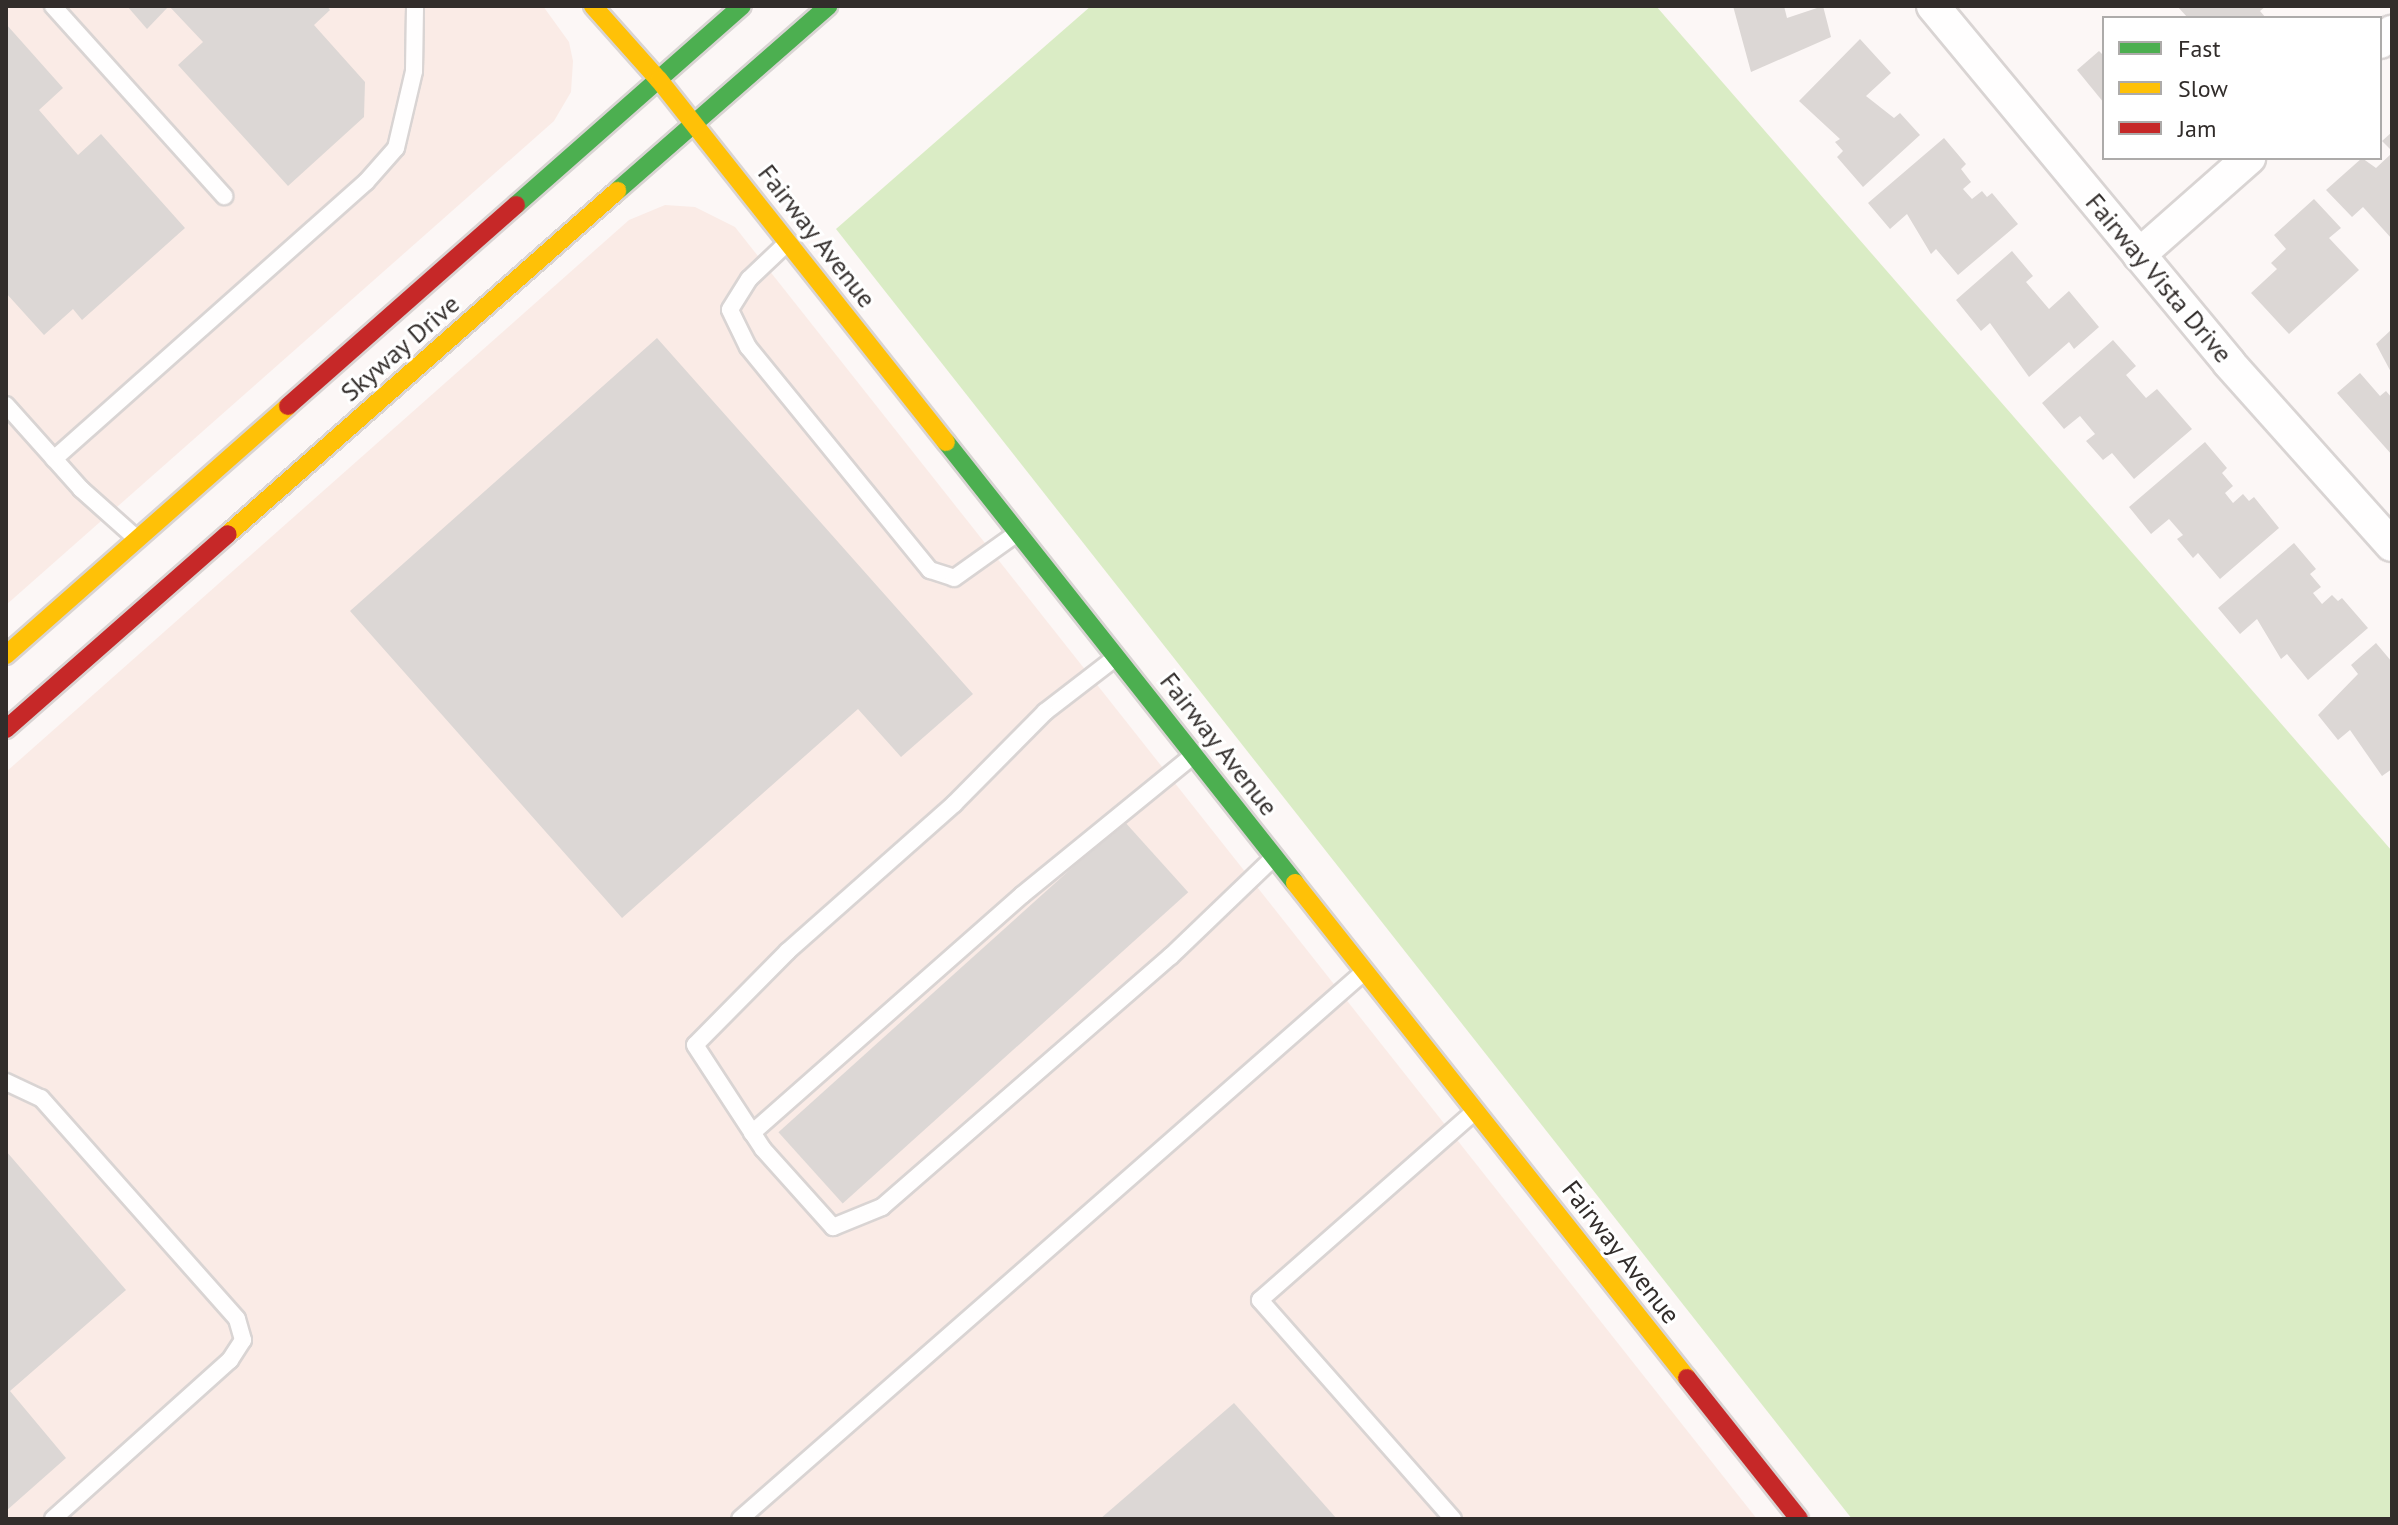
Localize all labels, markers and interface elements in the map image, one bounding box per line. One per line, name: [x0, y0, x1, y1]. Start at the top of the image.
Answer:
legend: [2102, 16, 2382, 160]
text: Fast: [2178, 33, 2221, 64]
text: Slow: [2178, 73, 2228, 104]
text: Jam: [2178, 113, 2216, 144]
street label: Fairway Avenue: [751, 158, 883, 314]
street label: Fairway Vista Drive: [2079, 186, 2239, 370]
street label: Skyway Drive: [334, 288, 466, 408]
street label: Fairway Avenue: [1153, 666, 1285, 822]
street label: Fairway Avenue: [1555, 1174, 1687, 1330]

